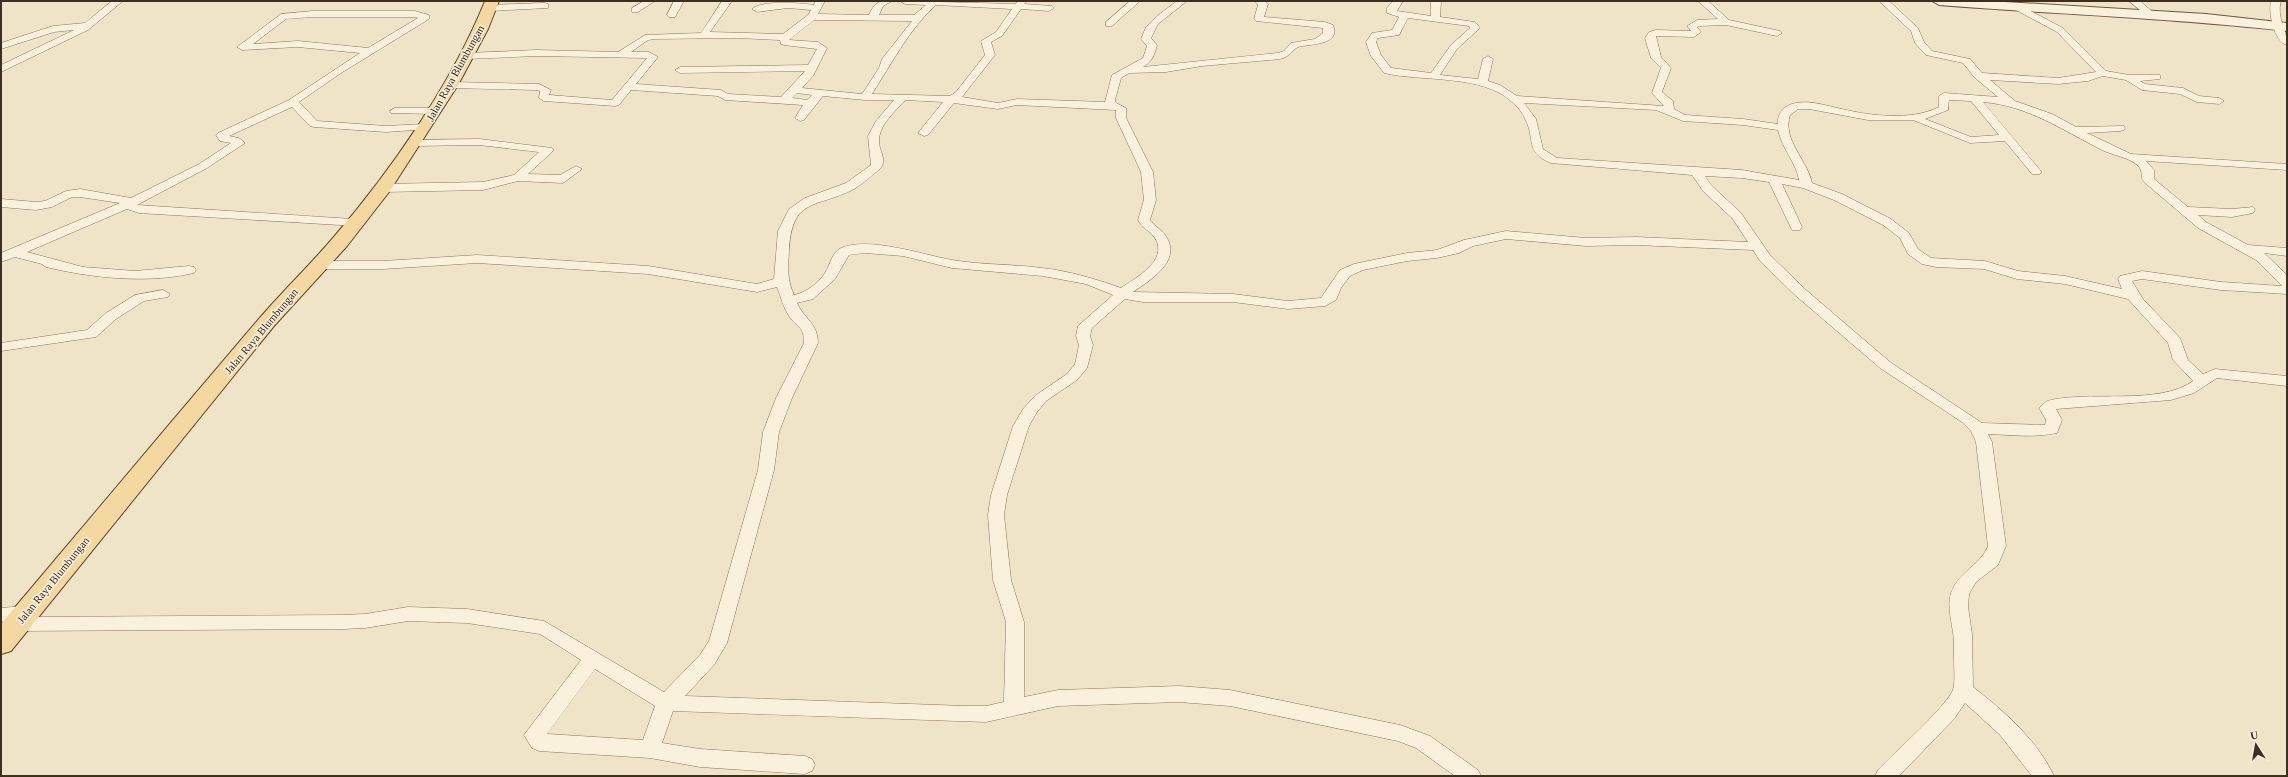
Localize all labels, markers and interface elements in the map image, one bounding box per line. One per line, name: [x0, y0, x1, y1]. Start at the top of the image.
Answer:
street label: Jalan Raya Blumbungan: [424, 23, 487, 123]
street label: Jalan Raya Blumbungan: [222, 286, 300, 376]
street label: Jalan Raya Blumbungan: [14, 534, 92, 626]
north arrow: [2236, 725, 2276, 765]
text: U: [2249, 729, 2259, 742]

